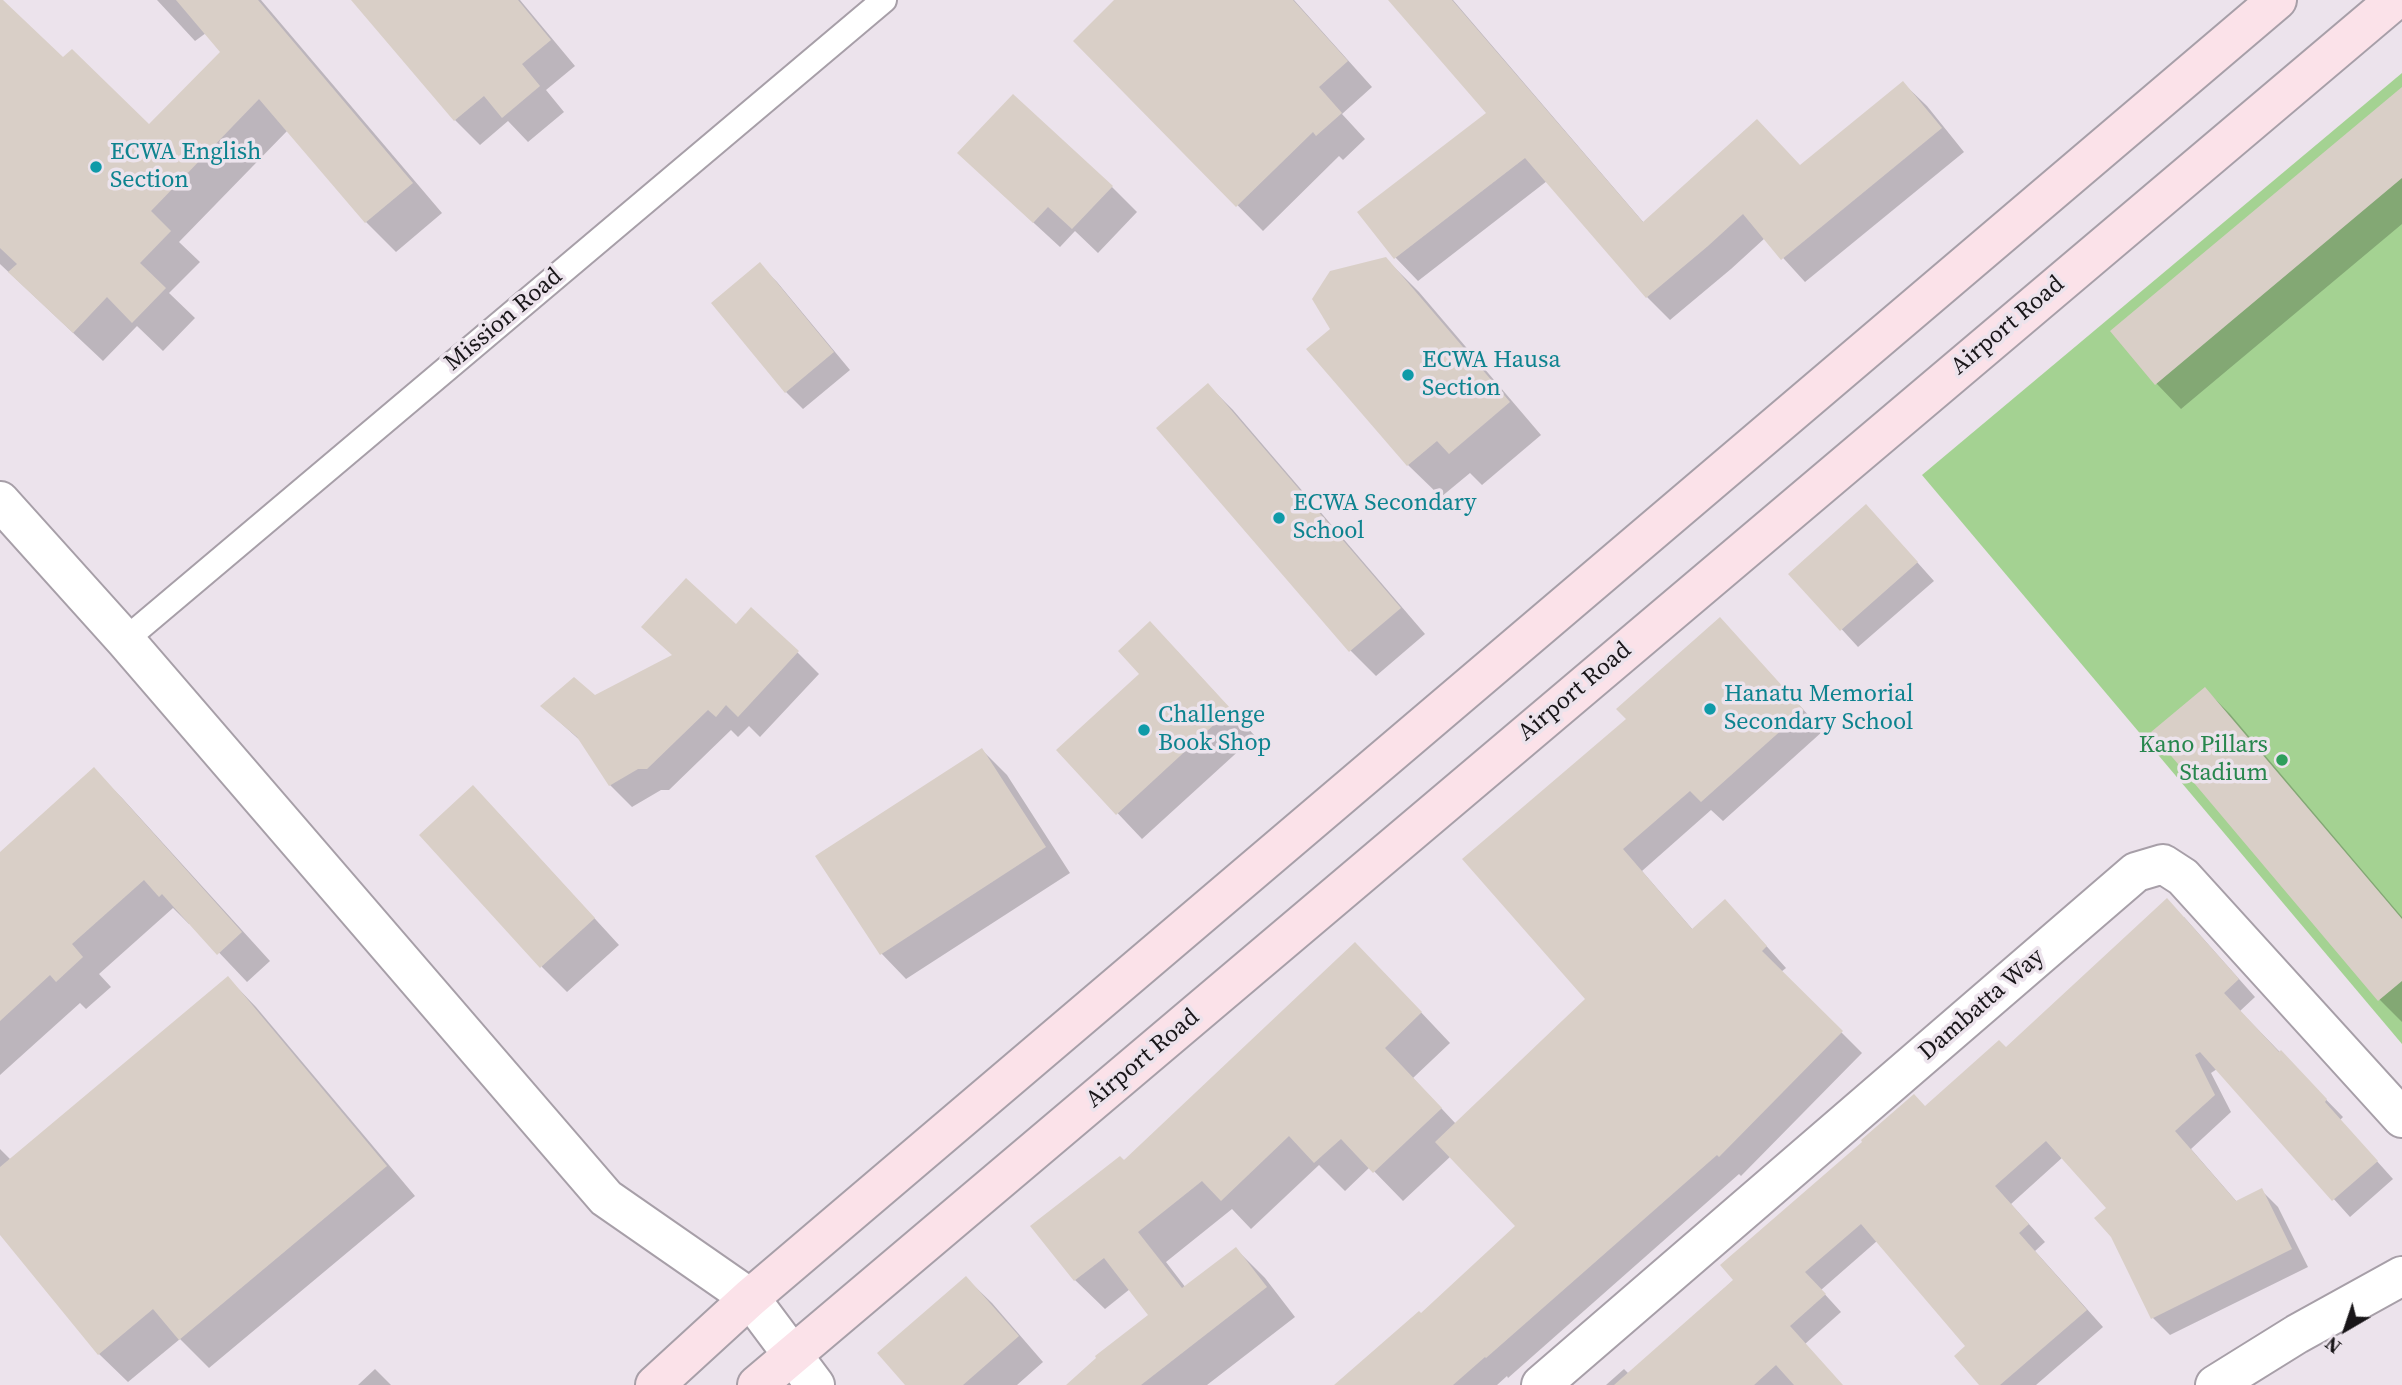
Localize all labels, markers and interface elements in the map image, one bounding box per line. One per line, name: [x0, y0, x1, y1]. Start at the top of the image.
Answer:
place label: ECWA English Section: [110, 139, 261, 195]
marker: ECWA English Section: [88, 159, 104, 175]
street label: Mission Road: [439, 263, 569, 377]
street label: Airport Road: [1946, 270, 2070, 382]
place label: ECWA Hausa Section: [1422, 347, 1561, 403]
marker: ECWA Hausa Section: [1400, 367, 1416, 383]
place label: ECWA Secondary School: [1293, 490, 1476, 546]
marker: ECWA Secondary School: [1271, 510, 1287, 526]
street label: Airport Road: [1513, 636, 1637, 748]
place label: Hanatu Memorial Secondary School: [1724, 681, 1914, 737]
marker: Hanatu Memorial Secondary School: [1702, 701, 1718, 717]
place label: Challenge Book Shop: [1158, 702, 1271, 758]
marker: Challenge Book Shop: [1136, 722, 1152, 738]
place label: Kano Pillars Stadium: [2139, 732, 2268, 788]
marker: Kano Pillars Stadium: [2274, 752, 2290, 768]
street label: Dambatta Way: [1914, 943, 2050, 1067]
street label: Airport Road: [1081, 1003, 1205, 1115]
north arrow: [2311, 1294, 2381, 1364]
text: N: [2319, 1331, 2346, 1360]

